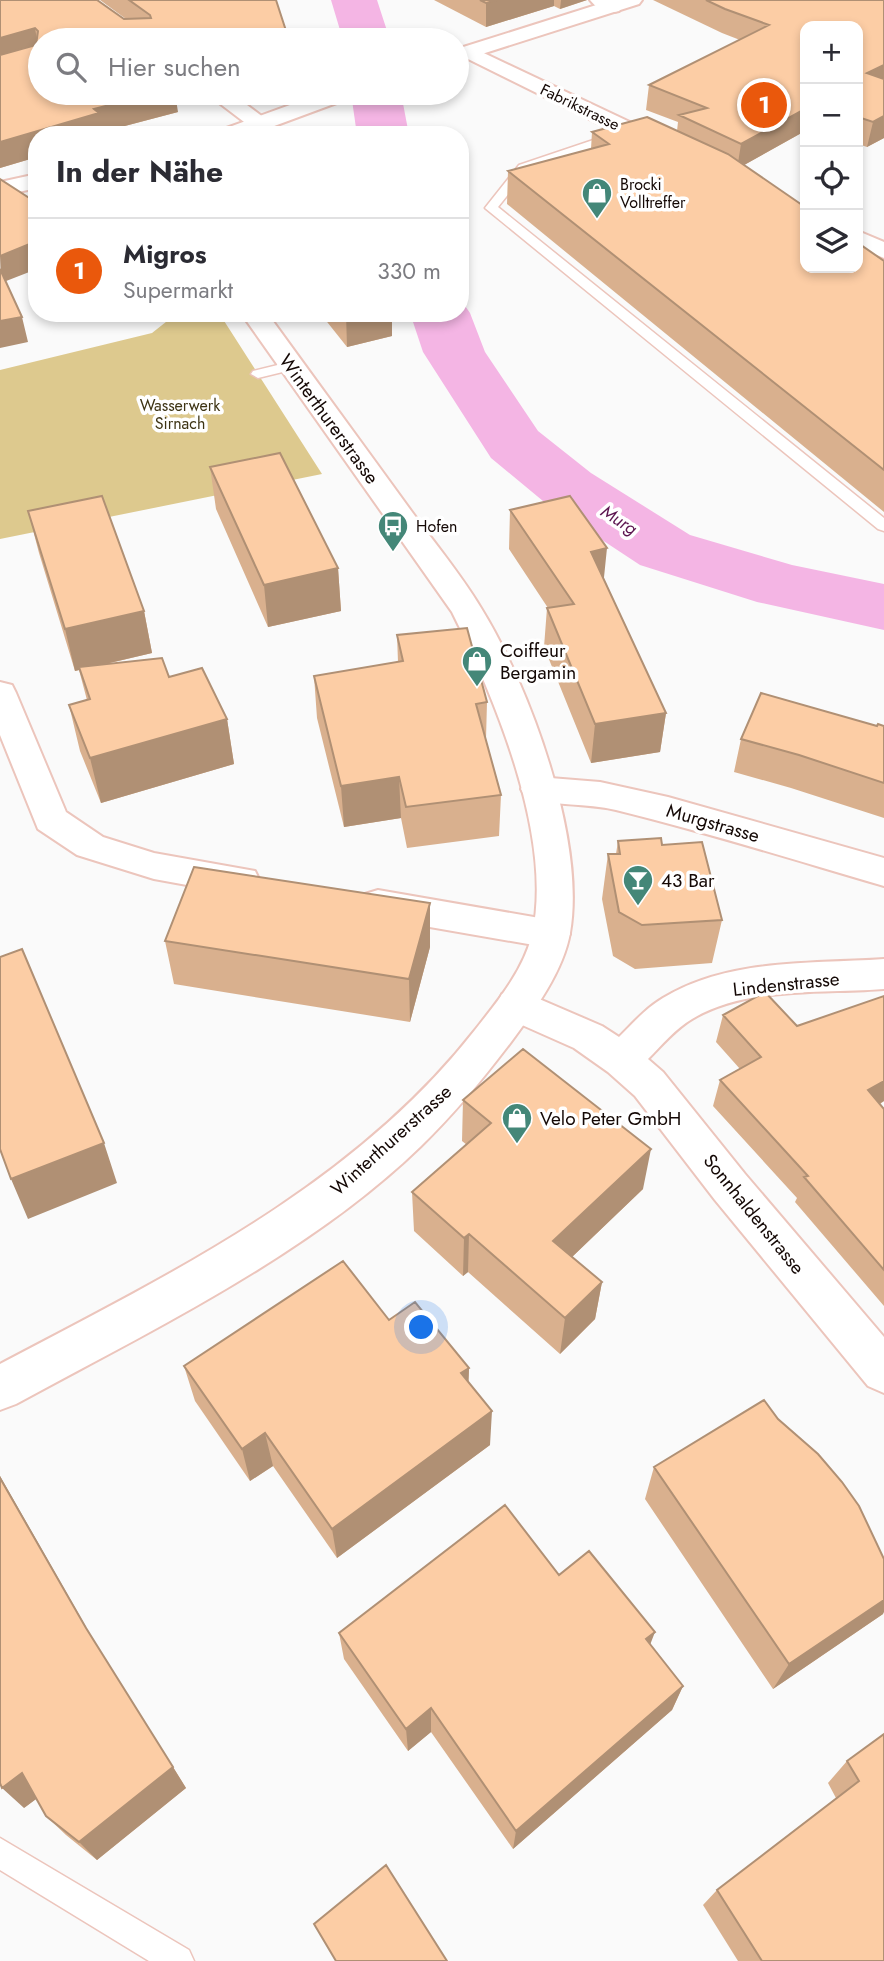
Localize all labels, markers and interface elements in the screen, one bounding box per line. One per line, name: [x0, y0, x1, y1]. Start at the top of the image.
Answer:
map controls: [800, 21, 863, 273]
button: +: [800, 21, 863, 84]
search box: [28, 28, 469, 105]
icon: search: [52, 48, 90, 86]
text: Hier suchen: [108, 48, 241, 86]
street label: Fabrikstrasse: [536, 78, 624, 136]
pin: 1: [741, 79, 787, 131]
button: −: [800, 84, 863, 147]
button: locate: [800, 147, 863, 210]
text: In der Nähe: [56, 150, 223, 193]
place label: Brocki Volltreffer: [620, 173, 686, 214]
shop icon: Brocki Volltreffer: [580, 176, 614, 220]
button: layers: [800, 210, 863, 273]
text: Migros: [123, 235, 207, 273]
text: 1: [73, 254, 85, 288]
text: 330 m: [377, 254, 441, 288]
text: Supermarkt: [123, 273, 233, 307]
street label: Winterthurerstrasse: [273, 349, 385, 490]
park label: Wasserwerk Sirnach: [140, 394, 221, 435]
water label: Murg: [596, 498, 642, 542]
bus stop icon: Hofen: [376, 509, 410, 553]
place label: Hofen: [416, 515, 457, 538]
place label: Coiffeur Bergamin: [500, 637, 576, 686]
shop icon: Coiffeur Bergamin: [460, 644, 494, 688]
street label: Murgstrasse: [663, 797, 763, 849]
bar icon: 43 Bar: [621, 863, 655, 907]
place label: 43 Bar: [661, 867, 715, 894]
street label: Lindenstrasse: [731, 965, 841, 1003]
street label: Winterthurerstrasse: [325, 1078, 458, 1202]
shop icon: Velo Peter GmbH: [500, 1101, 534, 1145]
place label: Velo Peter GmbH: [540, 1105, 681, 1132]
street label: Sonnhaldenstrasse: [697, 1148, 811, 1280]
your location: [404, 1310, 438, 1344]

